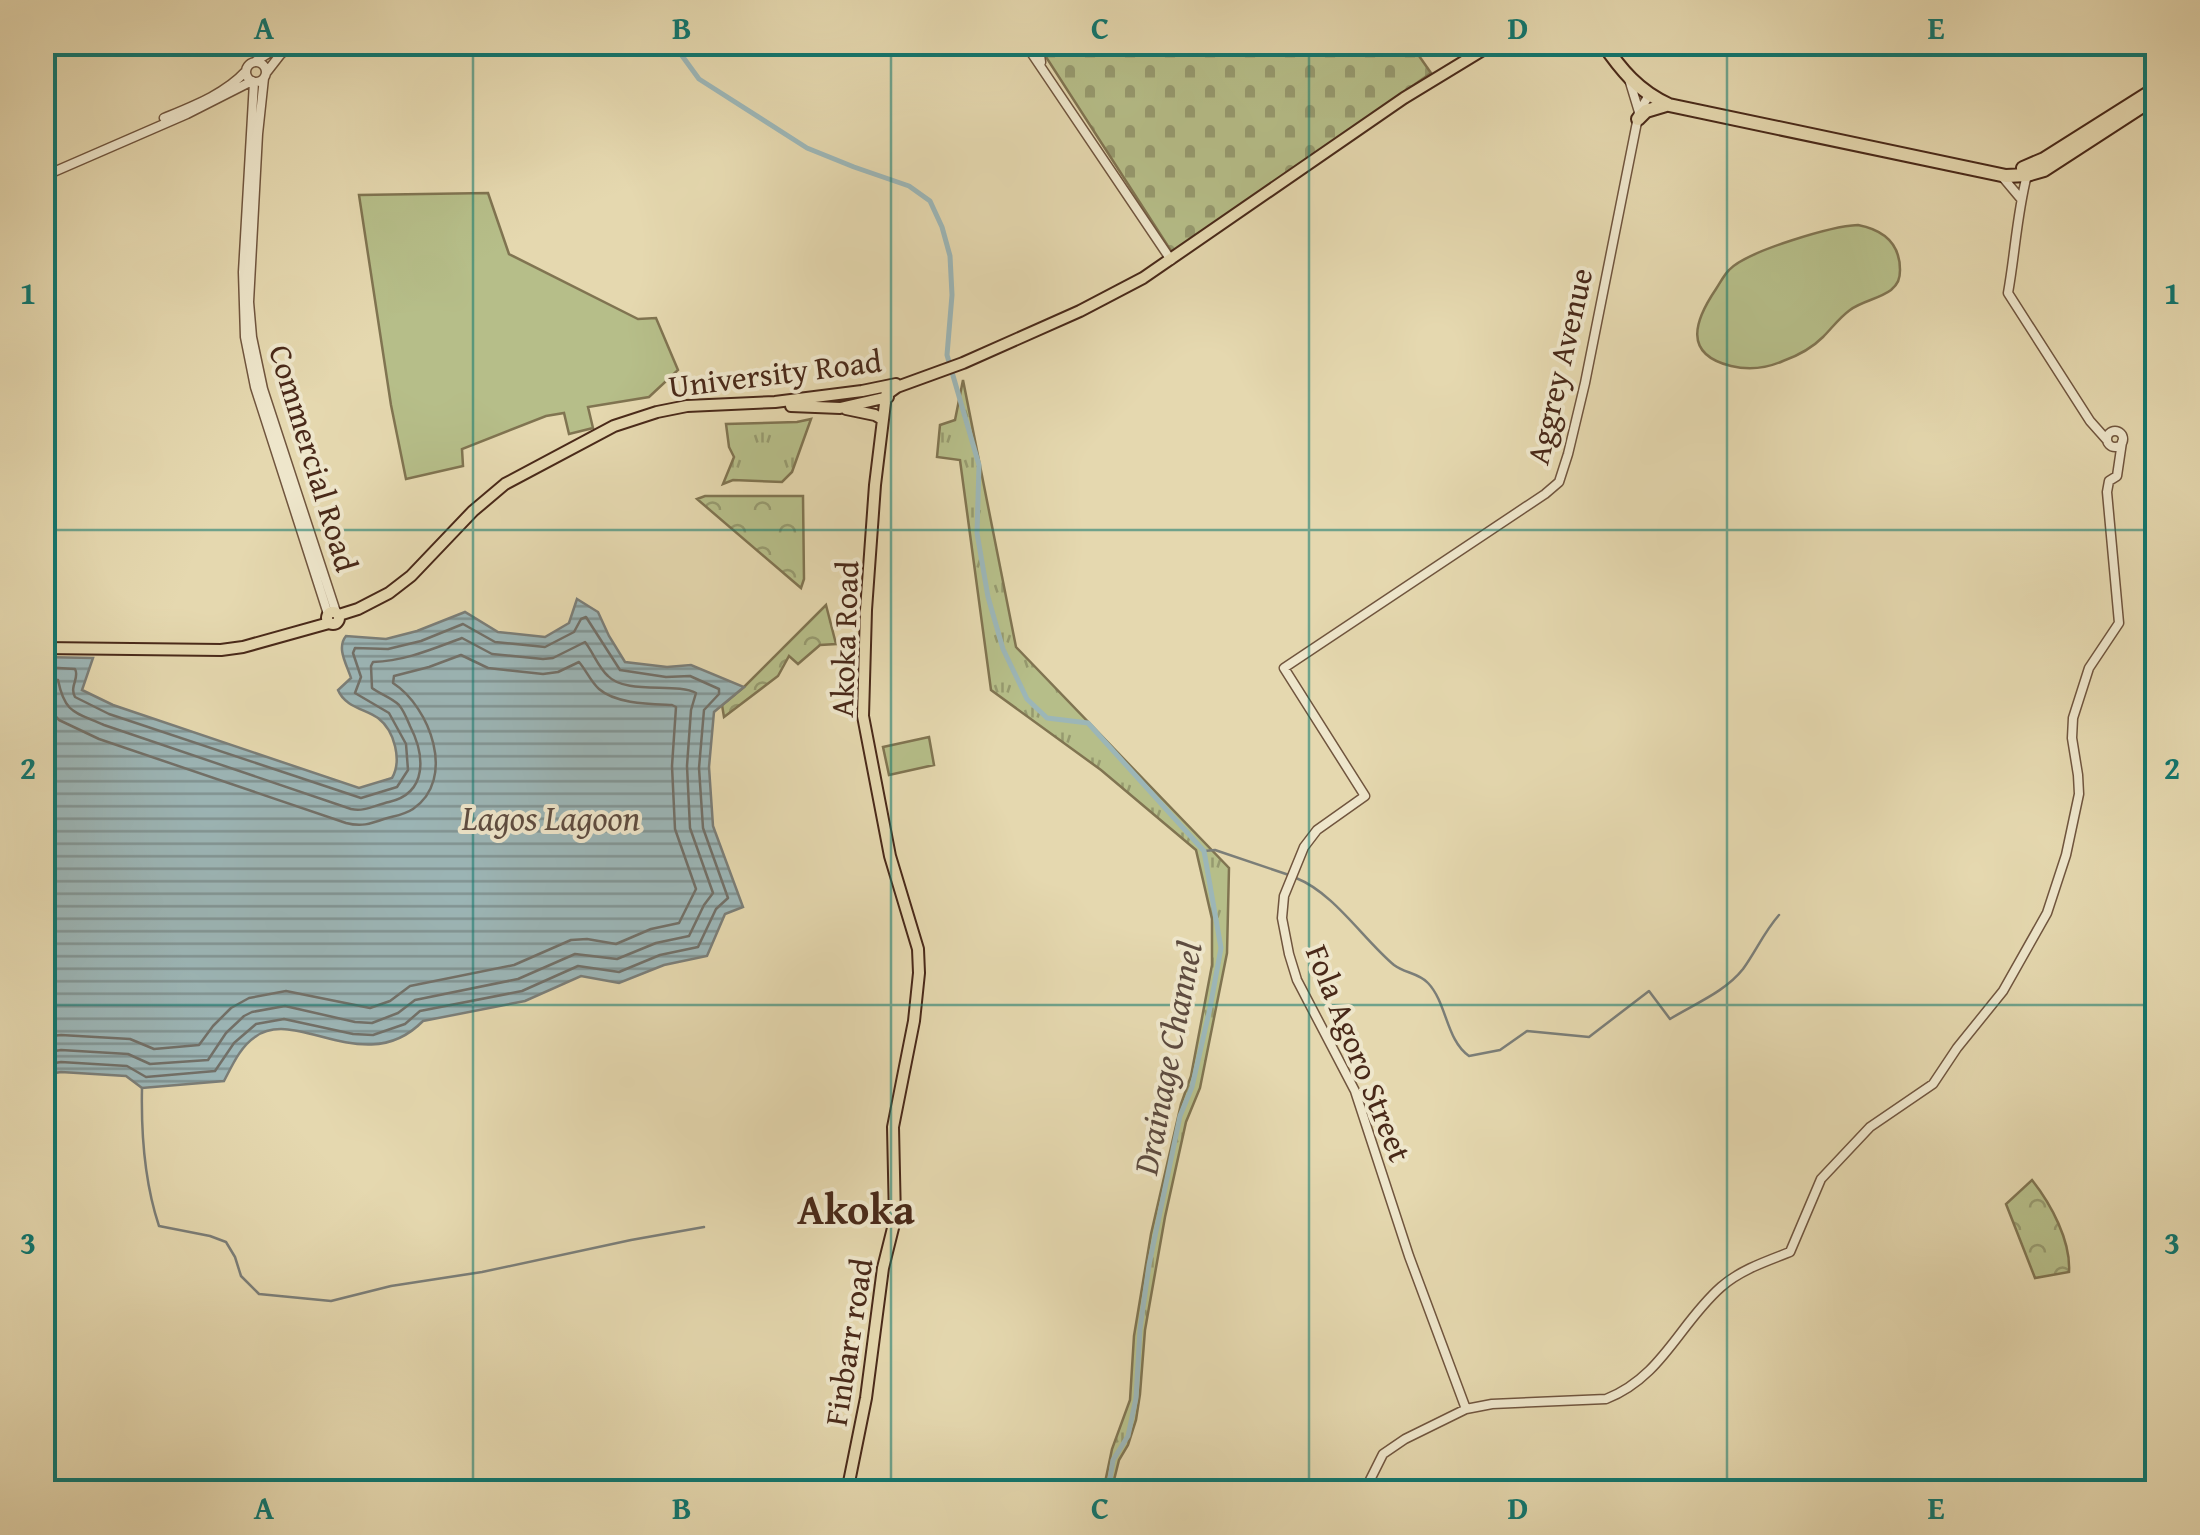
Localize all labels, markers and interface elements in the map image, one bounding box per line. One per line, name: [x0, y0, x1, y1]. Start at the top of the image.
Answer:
text: A: [254, 4, 275, 51]
text: B: [672, 4, 692, 51]
text: C: [1091, 4, 1109, 51]
text: D: [1508, 4, 1528, 51]
text: E: [1927, 4, 1945, 51]
street label: Aggrey Avenue: [1514, 263, 1604, 469]
text: 1: [20, 269, 36, 316]
text: 1: [2164, 269, 2180, 316]
street label: University Road: [666, 337, 884, 409]
street label: Commercial Road: [257, 339, 371, 577]
street label: Akoka Road: [818, 560, 870, 718]
text: 2: [20, 744, 36, 791]
text: 2: [2164, 744, 2180, 791]
water label: Lagos Lagoon: [461, 792, 641, 843]
water label: Drainage Channel: [1119, 937, 1215, 1180]
street label: Fola Agoro Street: [1294, 937, 1424, 1169]
district label: Akoka: [797, 1178, 915, 1239]
text: 3: [20, 1219, 36, 1266]
text: 3: [2164, 1219, 2180, 1266]
street label: Finbarr road: [812, 1255, 884, 1429]
text: A: [254, 1484, 275, 1531]
text: B: [672, 1484, 692, 1531]
text: C: [1091, 1484, 1109, 1531]
text: D: [1508, 1484, 1528, 1531]
text: E: [1927, 1484, 1945, 1531]

